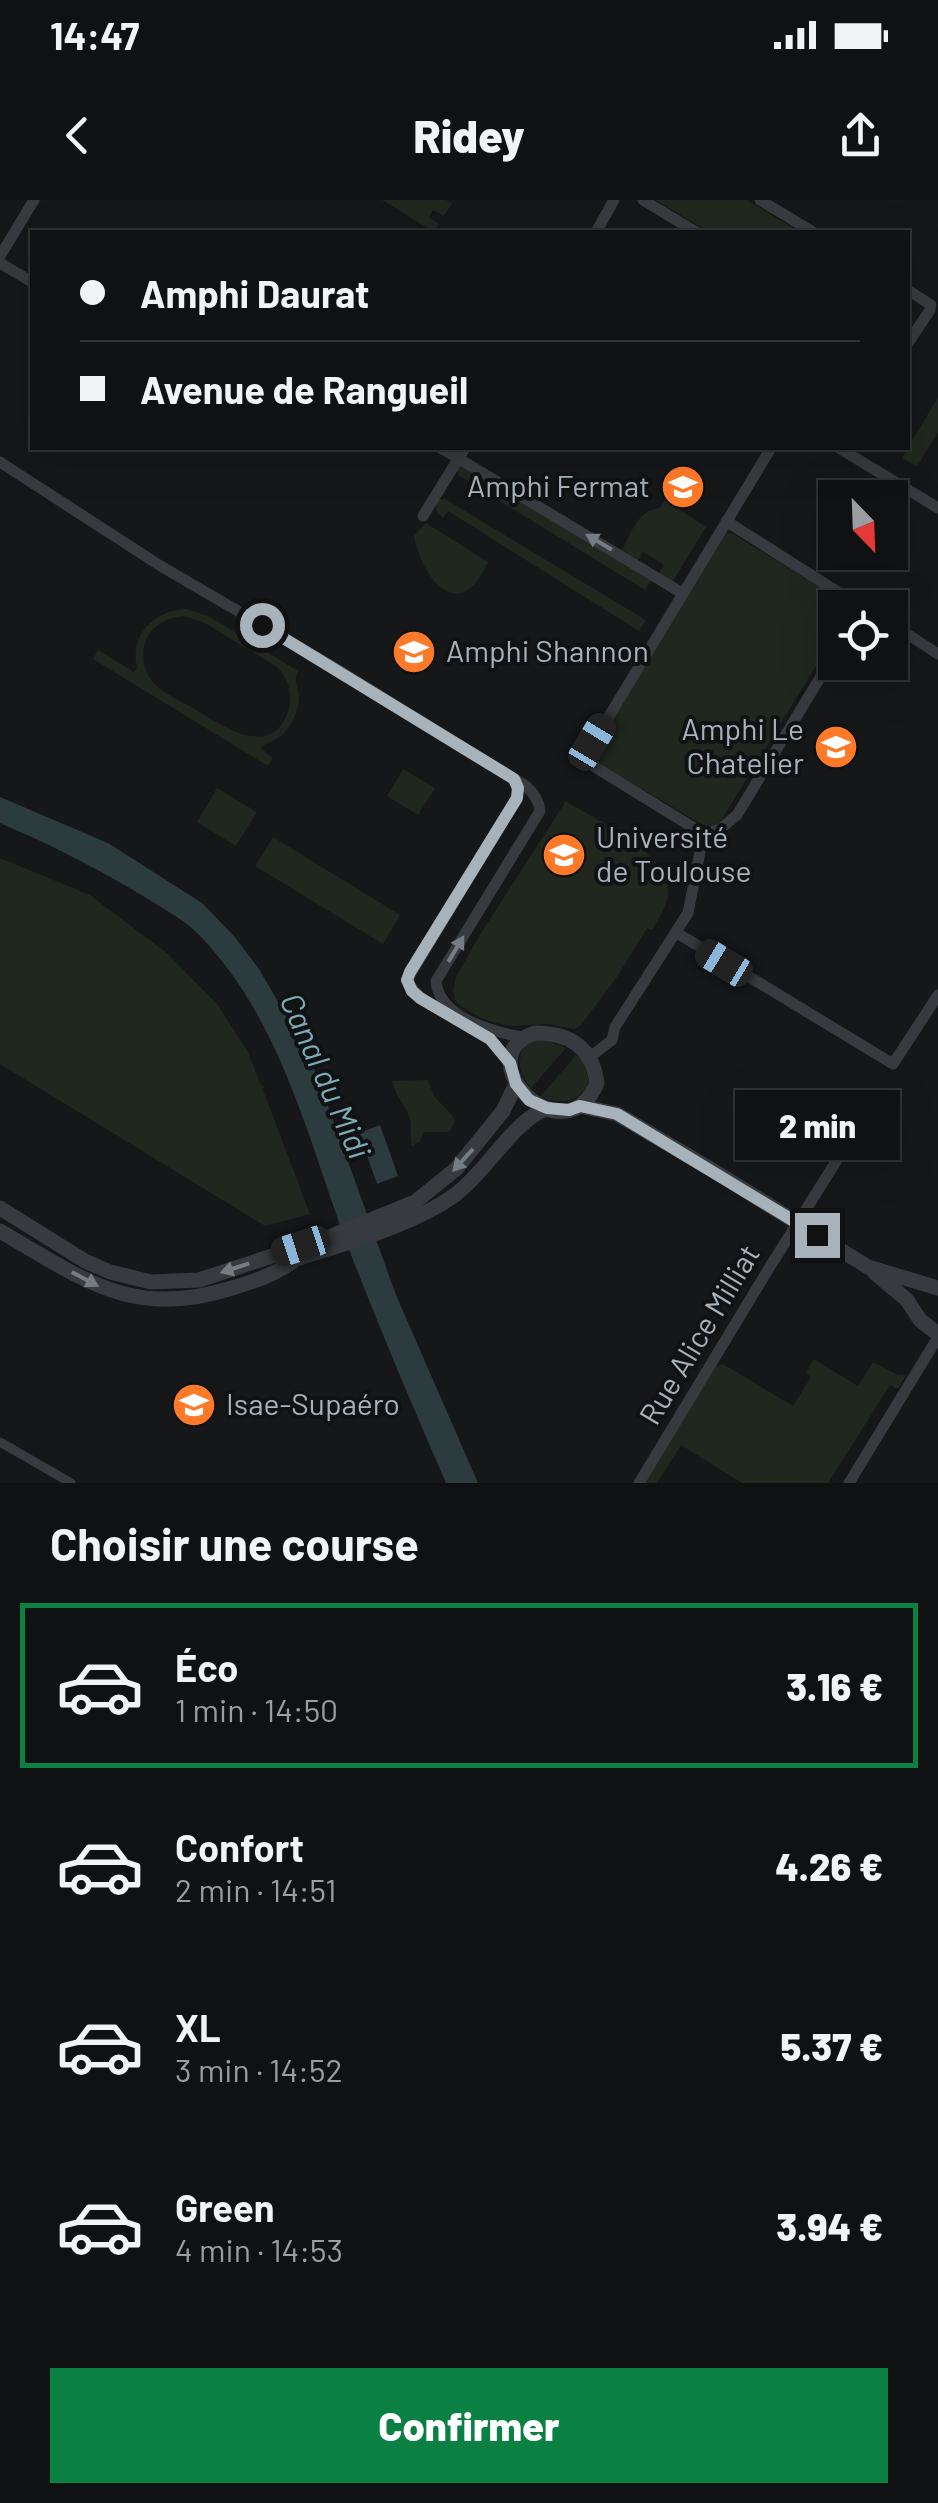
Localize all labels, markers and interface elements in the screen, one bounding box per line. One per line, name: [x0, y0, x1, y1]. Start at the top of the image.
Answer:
text: 14:47: [50, 12, 139, 58]
icon: back: [50, 108, 105, 163]
text: Ridey: [413, 108, 525, 162]
icon: share: [833, 108, 888, 163]
text: Amphi Daurat: [140, 270, 369, 316]
text: Avenue de Rangueil: [140, 366, 468, 412]
school or university icon: Amphi Fermat: [660, 464, 706, 510]
place label: Amphi Fermat: [467, 467, 650, 503]
north arrow: [818, 480, 908, 570]
map controls: [818, 480, 908, 680]
one-way arrow: [585, 534, 613, 551]
button: locate: [818, 590, 908, 680]
route start: [240, 603, 285, 648]
school or university icon: Amphi Shannon: [391, 629, 437, 675]
place label: Amphi Shannon: [446, 632, 649, 668]
car: [564, 709, 620, 775]
place label: Amphi Le Chatelier: [682, 710, 804, 780]
school or university icon: Amphi Le Chatelier: [813, 724, 859, 770]
place label: Université de Toulouse: [596, 818, 752, 888]
school or university icon: Université de Toulouse: [541, 832, 587, 878]
one-way arrow: [446, 935, 464, 963]
car: [691, 935, 757, 991]
water label: Canal du Midi: [273, 986, 380, 1164]
callout: 2 min: [734, 1090, 900, 1160]
text: 2 min: [779, 1106, 856, 1144]
one-way arrow: [452, 1148, 475, 1172]
route end: [795, 1213, 840, 1258]
car: [268, 1222, 334, 1270]
street label: Rue Alice Milliat: [630, 1238, 766, 1430]
one-way arrow: [219, 1262, 249, 1277]
one-way arrow: [70, 1270, 99, 1287]
school or university icon: Isae-Supaéro: [171, 1382, 217, 1428]
place label: Isae-Supaéro: [226, 1385, 400, 1421]
text: Choisir une course: [50, 1516, 419, 1570]
icon: car: [55, 1641, 145, 1731]
text: Éco: [175, 1644, 239, 1690]
text: 3.16 €: [786, 1663, 883, 1709]
text: 1 min · 14:50: [175, 1690, 338, 1728]
icon: car: [55, 1821, 145, 1911]
text: Confort: [175, 1824, 304, 1870]
text: 4.26 €: [775, 1843, 883, 1889]
text: 2 min · 14:51: [175, 1870, 336, 1908]
icon: car: [55, 2001, 145, 2091]
text: XL: [175, 2004, 221, 2050]
text: 5.37 €: [780, 2023, 883, 2069]
text: 3 min · 14:52: [175, 2050, 343, 2088]
icon: car: [55, 2181, 145, 2271]
text: Green: [175, 2184, 275, 2230]
text: 3.94 €: [776, 2203, 883, 2249]
text: 4 min · 14:53: [175, 2230, 343, 2268]
button: Confirmer: [50, 2368, 888, 2483]

